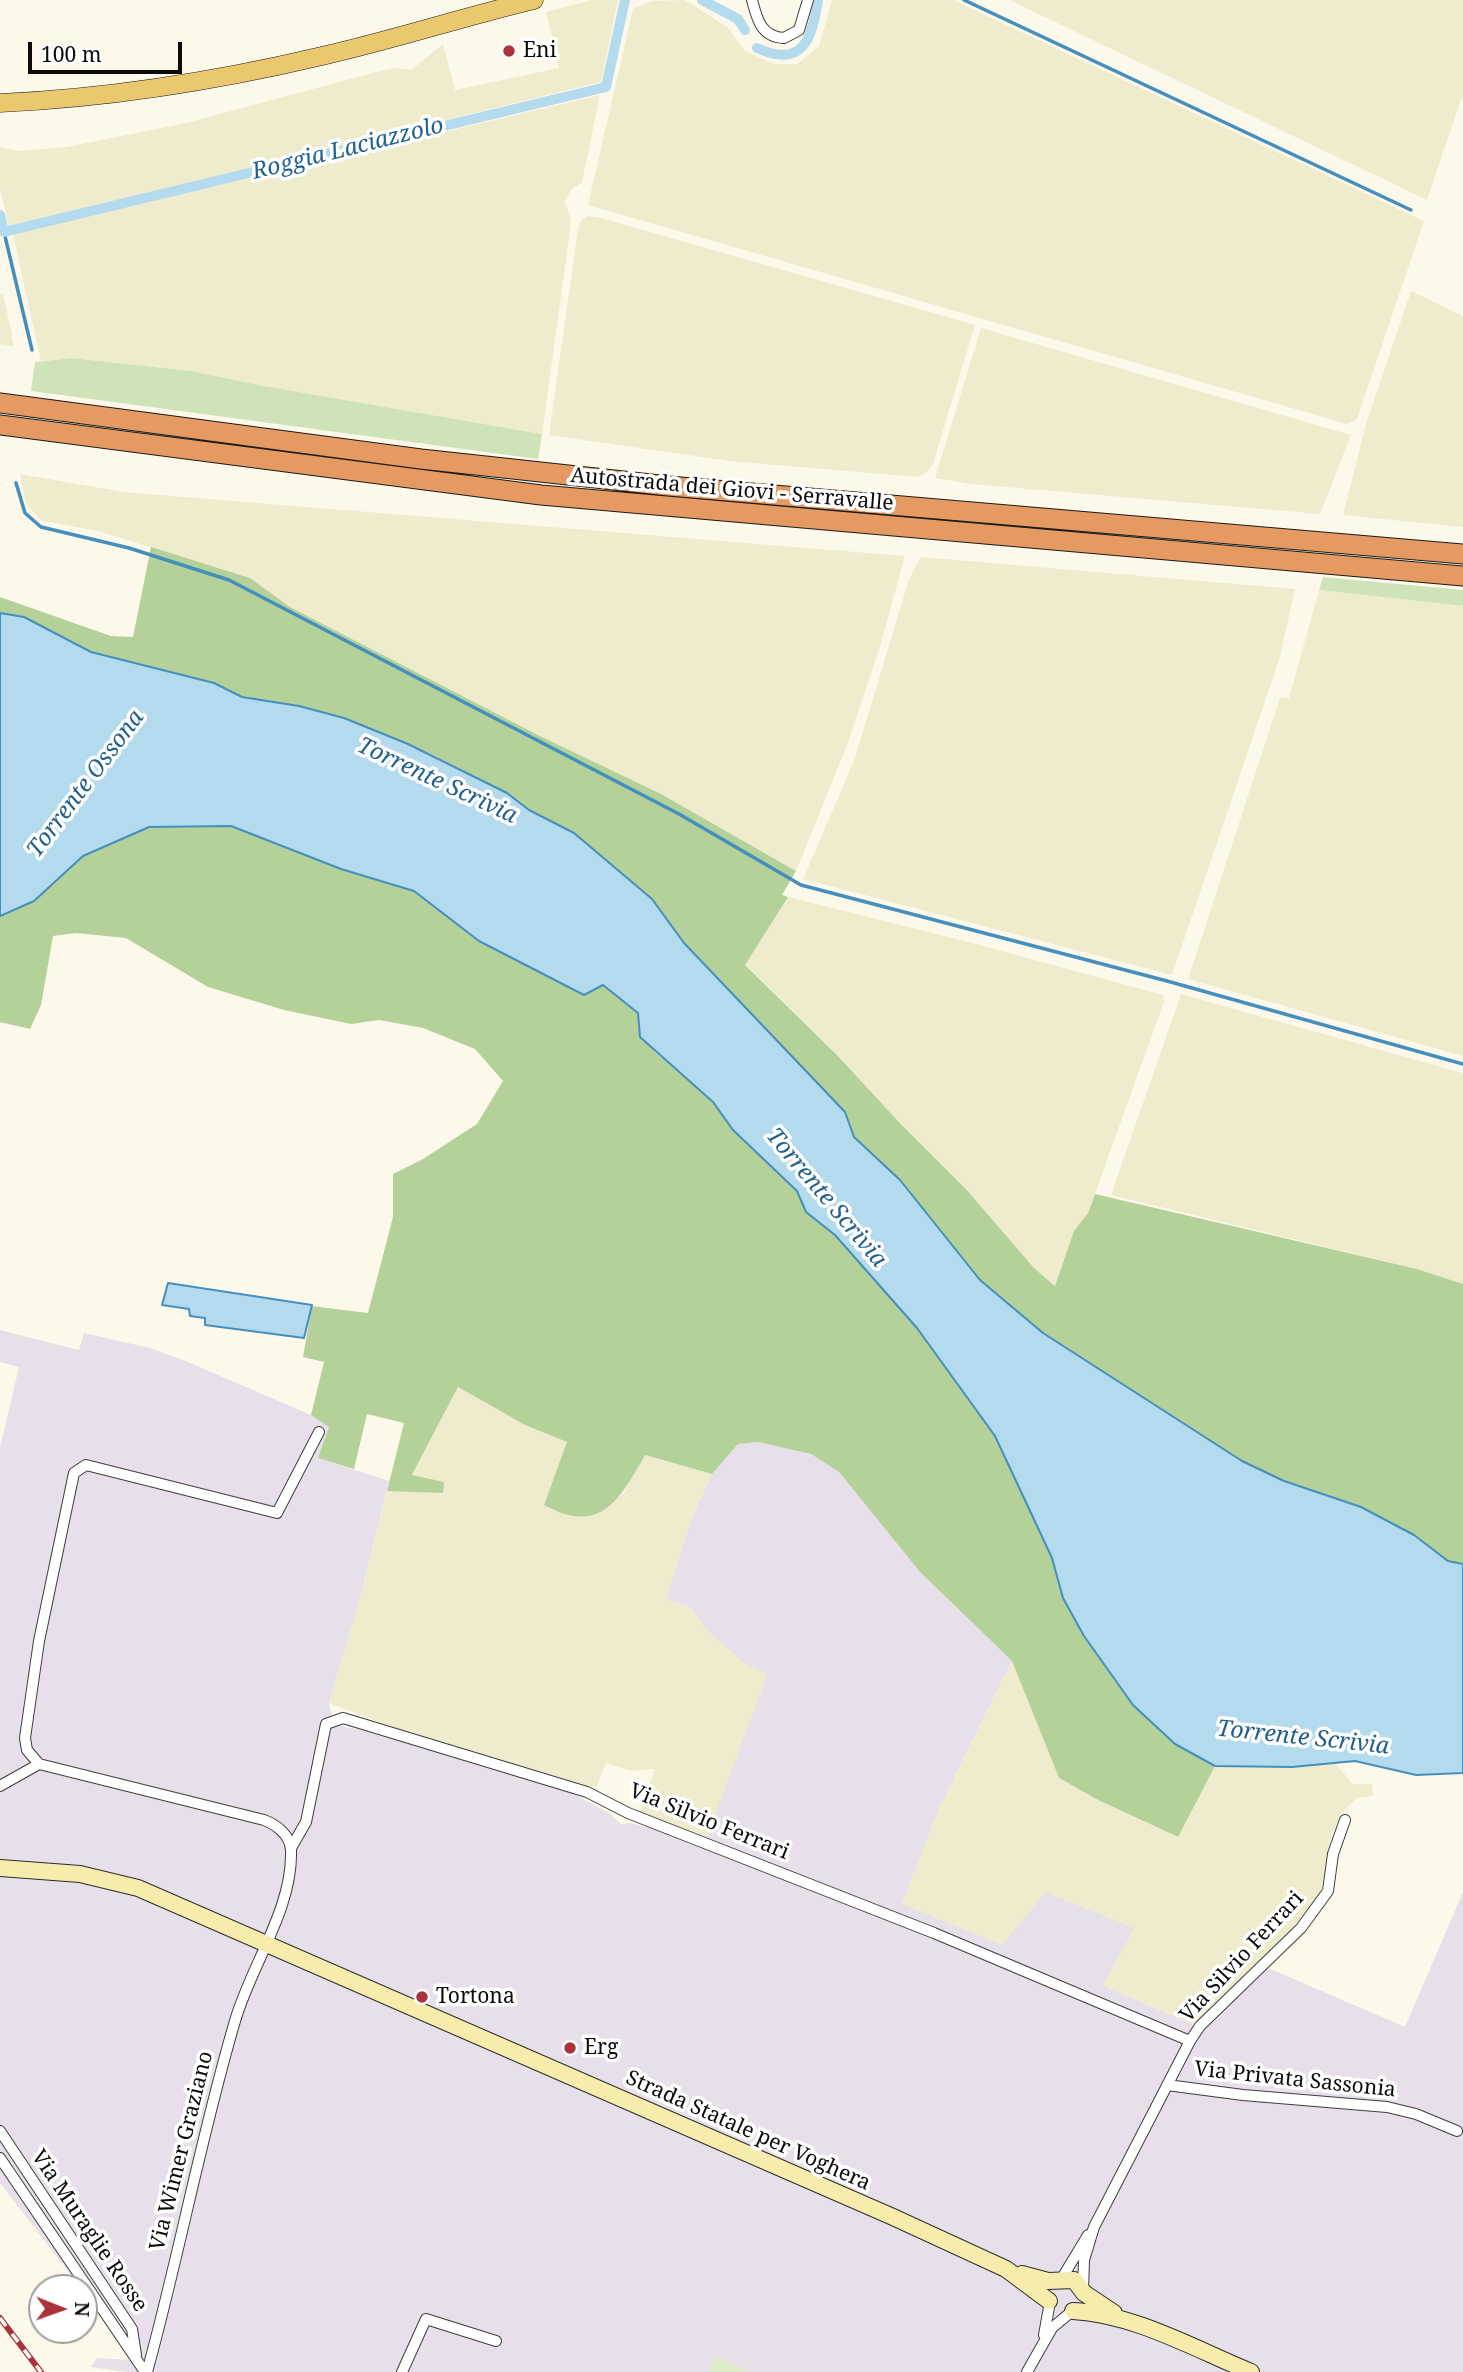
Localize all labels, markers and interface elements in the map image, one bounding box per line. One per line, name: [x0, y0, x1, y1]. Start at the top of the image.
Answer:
scale bar: [32, 28, 186, 72]
place label: Eni: [523, 38, 556, 64]
text: 100 m: [41, 40, 102, 68]
marker: Eni: [501, 43, 517, 59]
water label: Roggia Laciazzolo: [249, 112, 447, 186]
street label: Autostrada dei Giovi - Serravalle: [569, 463, 895, 517]
water label: Torrente Ossona: [22, 705, 150, 863]
water label: Torrente Scrivia: [353, 732, 521, 830]
water label: Torrente Scrivia: [760, 1123, 892, 1273]
water label: Torrente Scrivia: [1216, 1715, 1390, 1761]
street label: Via Silvio Ferrari: [626, 1779, 792, 1865]
street label: Via Silvio Ferrari: [1175, 1886, 1309, 2028]
place label: Tortona: [436, 1984, 515, 2010]
marker: Tortona: [414, 1989, 430, 2005]
place label: Erg: [584, 2035, 618, 2061]
marker: Erg: [562, 2040, 578, 2056]
street label: Via Wimer Graziano: [145, 2049, 219, 2253]
street label: Via Privata Sassonia: [1193, 2057, 1397, 2103]
street label: Strada Statale per Voghera: [622, 2066, 874, 2196]
street label: Via Muraglie Rosse: [25, 2145, 153, 2317]
north arrow: [28, 2274, 98, 2344]
text: N: [69, 2302, 95, 2317]

